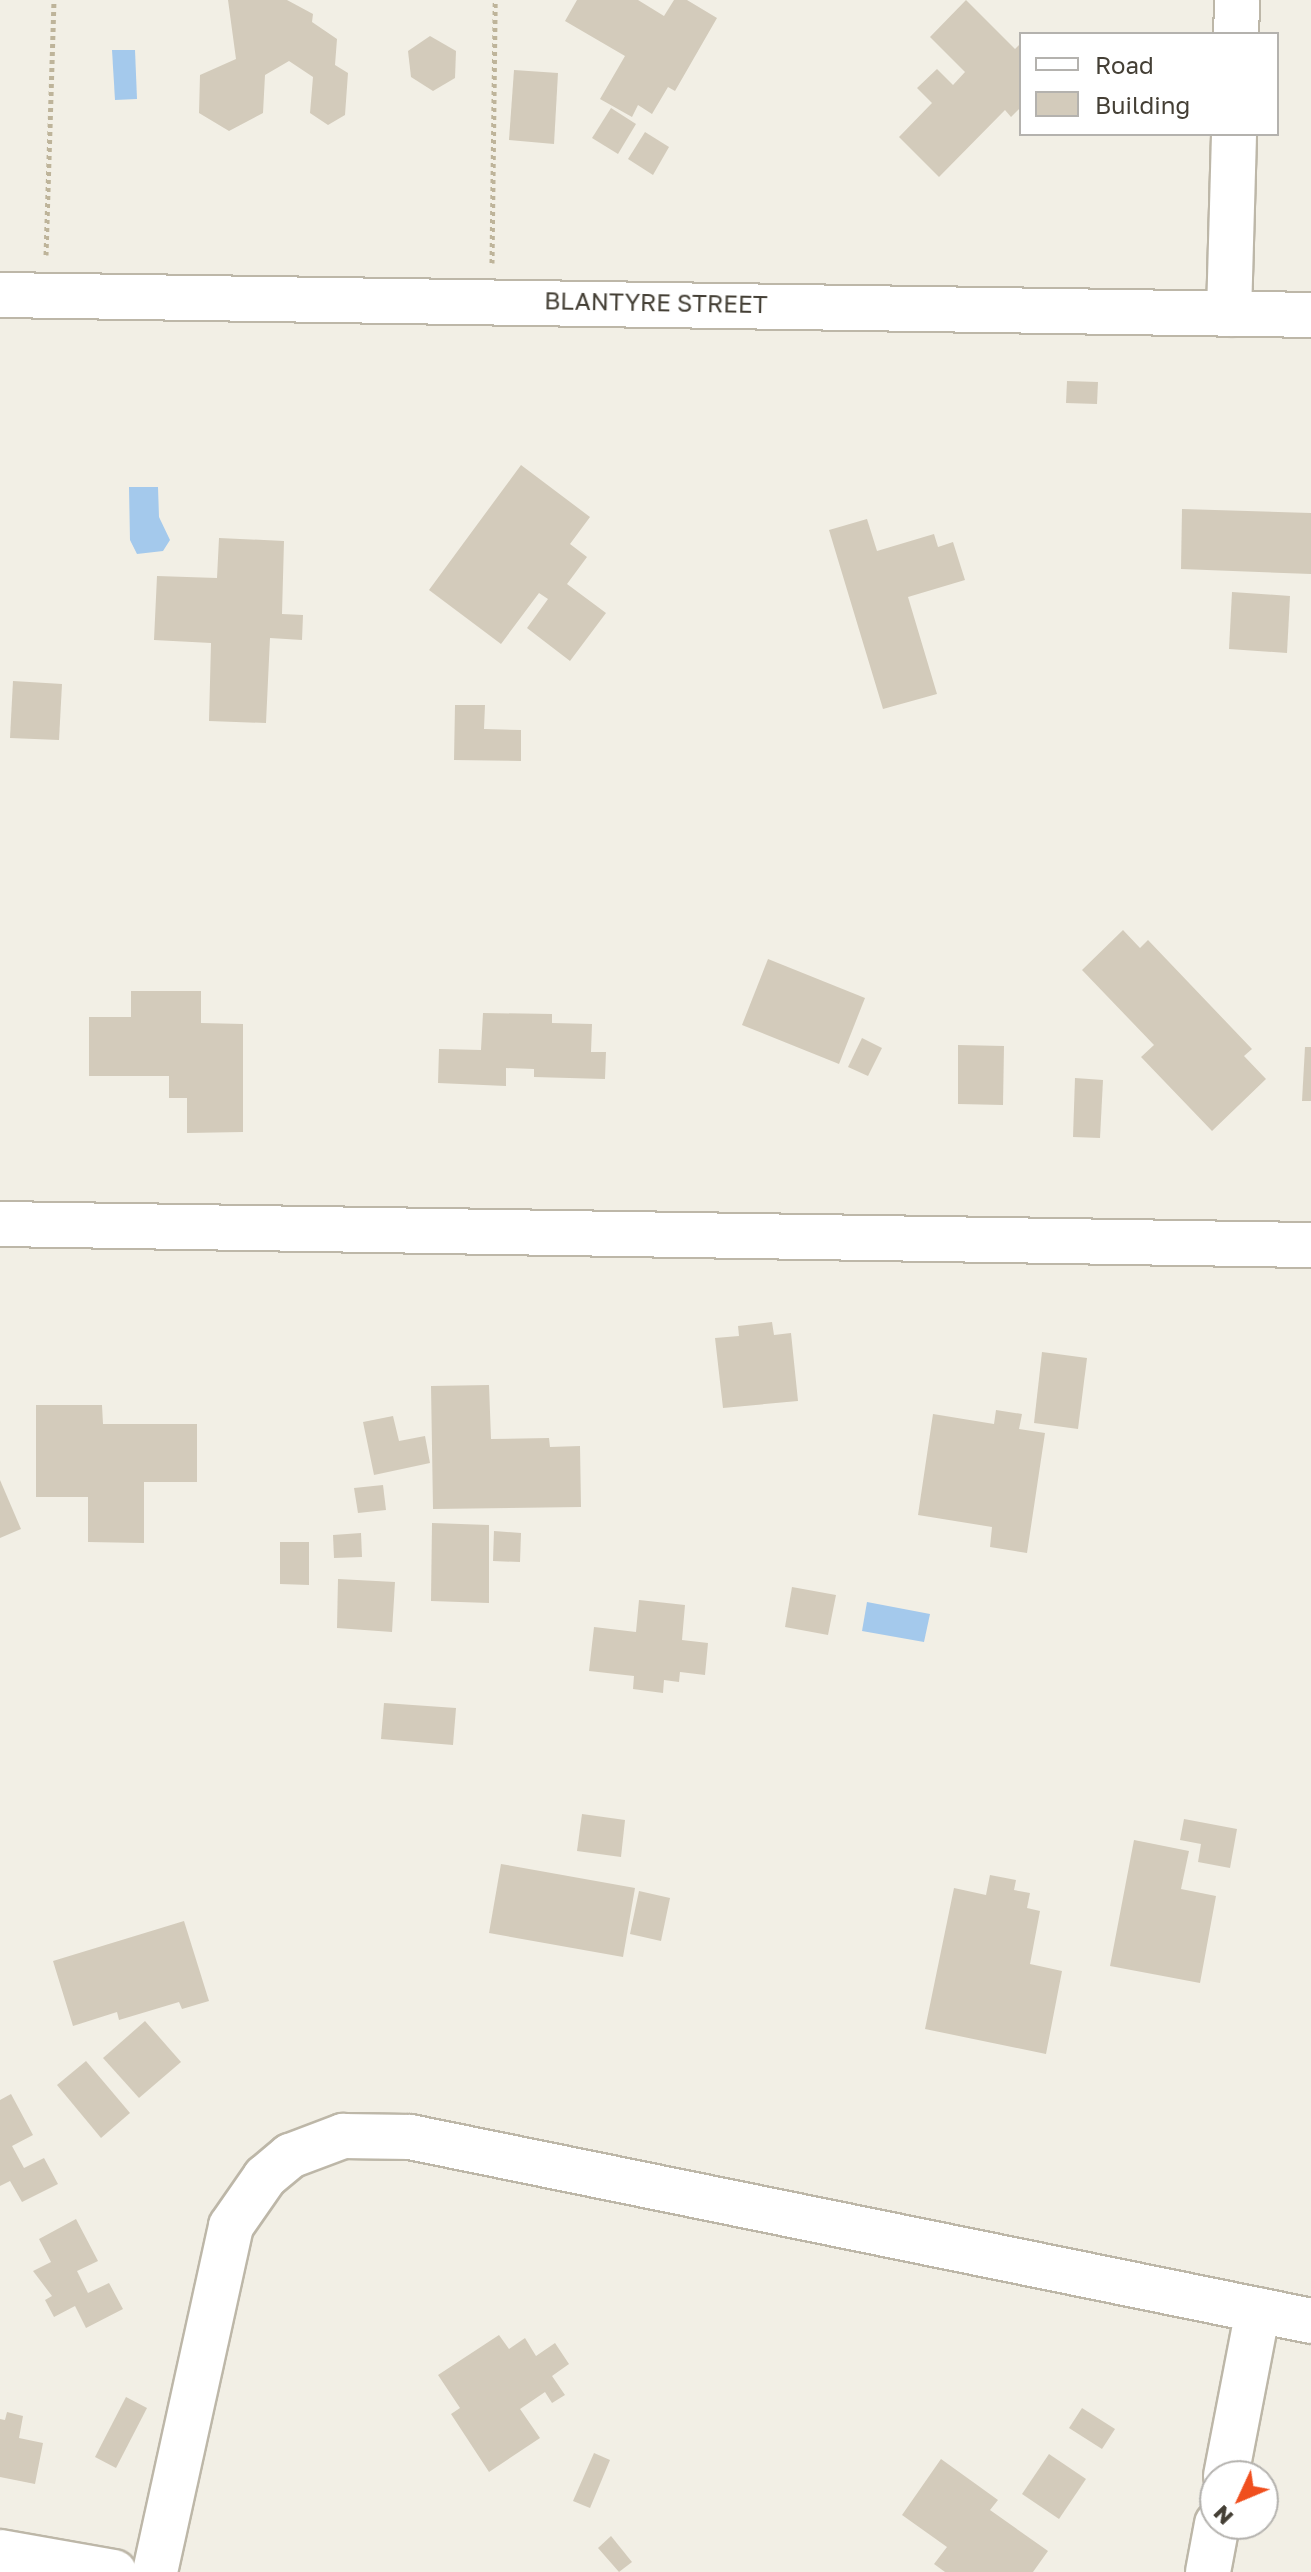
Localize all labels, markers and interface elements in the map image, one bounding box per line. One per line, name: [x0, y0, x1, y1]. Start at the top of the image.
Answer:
legend: [1019, 32, 1279, 136]
text: Road: [1095, 50, 1154, 79]
text: Building: [1095, 90, 1190, 119]
street label: BLANTYRE STREET: [544, 286, 768, 318]
north arrow: [1199, 2460, 1279, 2540]
text: N: [1207, 2500, 1238, 2531]

